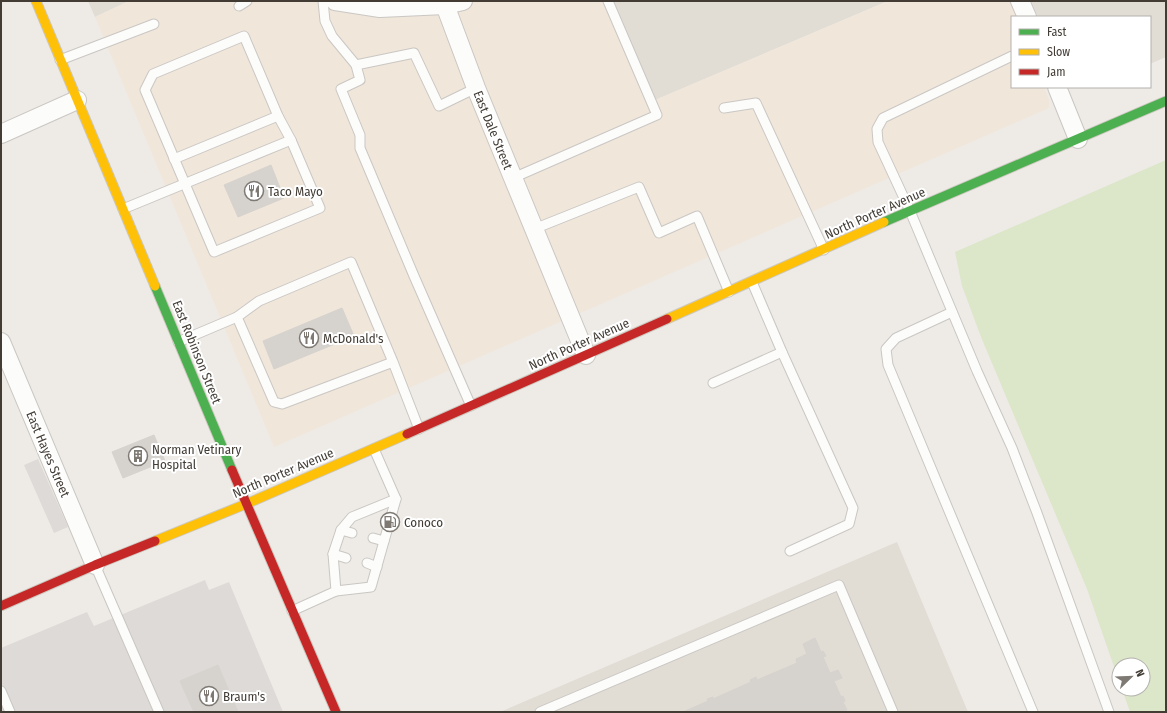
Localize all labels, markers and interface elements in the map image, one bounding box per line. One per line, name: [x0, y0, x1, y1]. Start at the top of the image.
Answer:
legend: [1011, 16, 1151, 88]
text: Fast: [1047, 25, 1066, 39]
text: Slow: [1047, 45, 1070, 59]
text: Jam: [1047, 65, 1065, 79]
street label: East Dale Street: [470, 88, 516, 172]
restaurant icon: Taco Mayo: [243, 180, 265, 202]
place label: Taco Mayo: [268, 184, 323, 199]
street label: North Porter Avenue: [822, 184, 928, 242]
street label: East Robinson Street: [169, 298, 225, 407]
street label: North Porter Avenue: [526, 315, 632, 373]
restaurant icon: McDonald's: [298, 327, 320, 349]
place label: McDonald's: [323, 331, 384, 346]
street label: East Hayes Street: [23, 409, 73, 500]
place label: Norman Vetinary Hospital: [152, 442, 242, 472]
building icon: Norman Vetinary Hospital: [127, 445, 149, 467]
street label: North Porter Avenue: [230, 445, 336, 501]
fuel station icon: Conoco: [379, 511, 401, 533]
place label: Conoco: [404, 515, 443, 530]
north arrow: [1111, 657, 1151, 697]
text: N: [1132, 668, 1147, 679]
restaurant icon: Braum's: [198, 685, 220, 707]
place label: Braum's: [223, 689, 266, 704]

